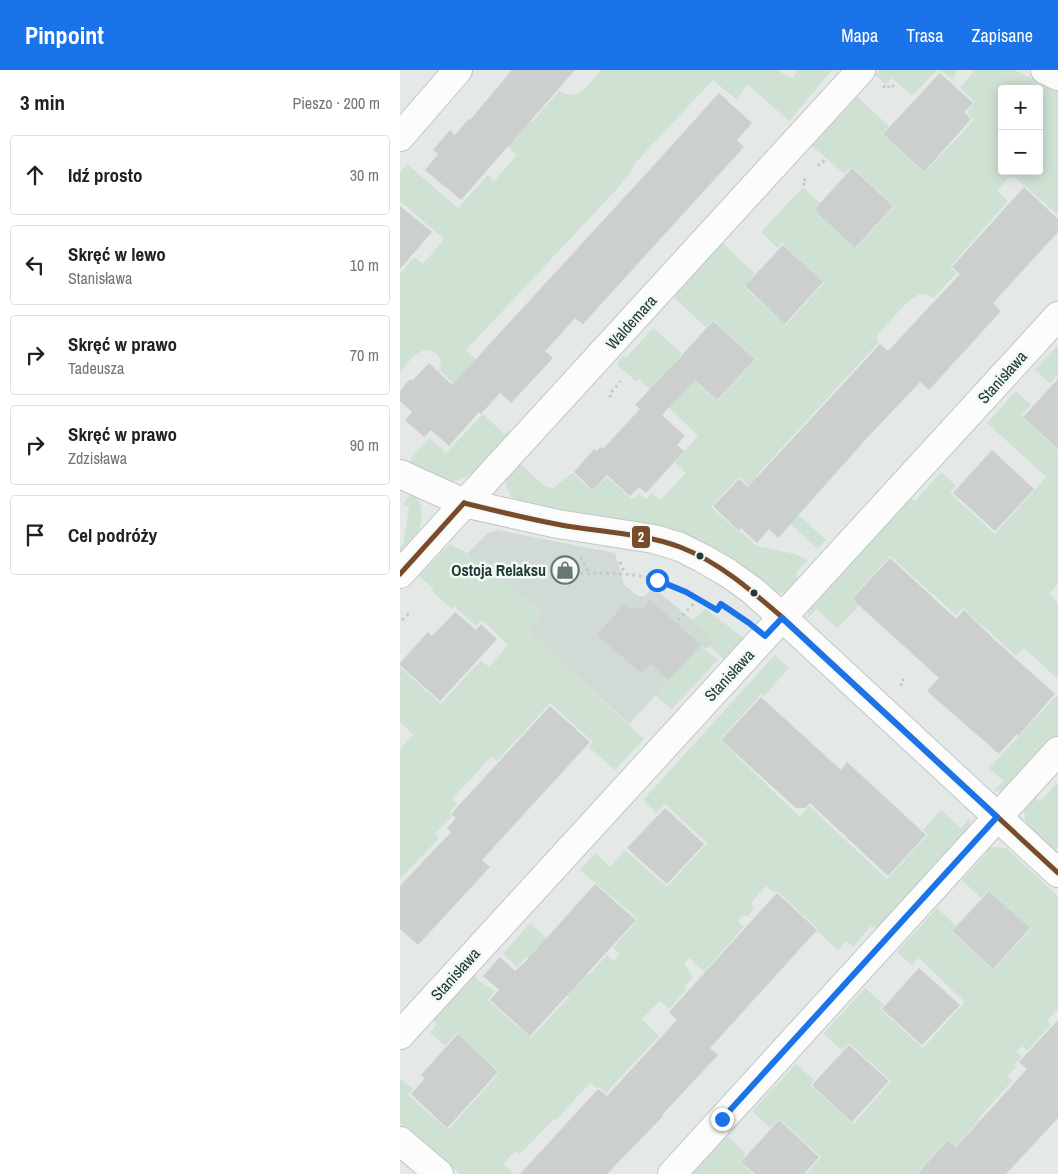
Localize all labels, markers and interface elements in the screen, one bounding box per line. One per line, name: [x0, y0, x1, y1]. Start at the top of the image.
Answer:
text: Pinpoint: [25, 19, 104, 51]
text: Mapa: [841, 23, 878, 48]
text: Trasa: [906, 23, 943, 48]
text: Zapisane: [971, 23, 1033, 48]
map controls: [998, 85, 1043, 175]
button: +: [998, 85, 1043, 130]
text: 3 min: [20, 88, 65, 117]
text: Pieszo · 200 m: [292, 92, 380, 114]
button: −: [998, 130, 1043, 175]
icon: ahead: [21, 161, 49, 189]
text: Idź prosto: [68, 162, 142, 188]
text: 30 m: [350, 164, 379, 186]
text: Skręć w lewo: [68, 241, 166, 267]
icon: left: [21, 251, 49, 279]
text: 10 m: [350, 254, 379, 276]
text: Stanisława: [68, 267, 132, 289]
street label: Waldemara: [601, 289, 662, 354]
text: Skręć w prawo: [68, 331, 177, 357]
icon: right: [21, 341, 49, 369]
text: 70 m: [350, 344, 379, 366]
street label: Stanisława: [972, 345, 1032, 408]
text: Tadeusza: [68, 357, 124, 379]
text: Skręć w prawo: [68, 421, 177, 447]
icon: right: [21, 431, 49, 459]
text: 90 m: [350, 434, 379, 456]
text: Zdzisława: [68, 447, 127, 469]
icon: arrive: [21, 521, 49, 549]
text: Cel podróży: [68, 522, 157, 548]
line badge: 2: [631, 525, 651, 549]
text: 2: [638, 528, 644, 546]
unlabelled marker: [695, 551, 705, 561]
shop icon: Ostoja Relaksu: [550, 555, 580, 585]
place label: Ostoja Relaksu: [451, 559, 546, 581]
route start: [646, 569, 669, 592]
unlabelled marker: [749, 588, 759, 598]
street label: Stanisława: [699, 644, 759, 706]
street label: Stanisława: [425, 942, 485, 1005]
route end: [711, 1108, 734, 1131]

